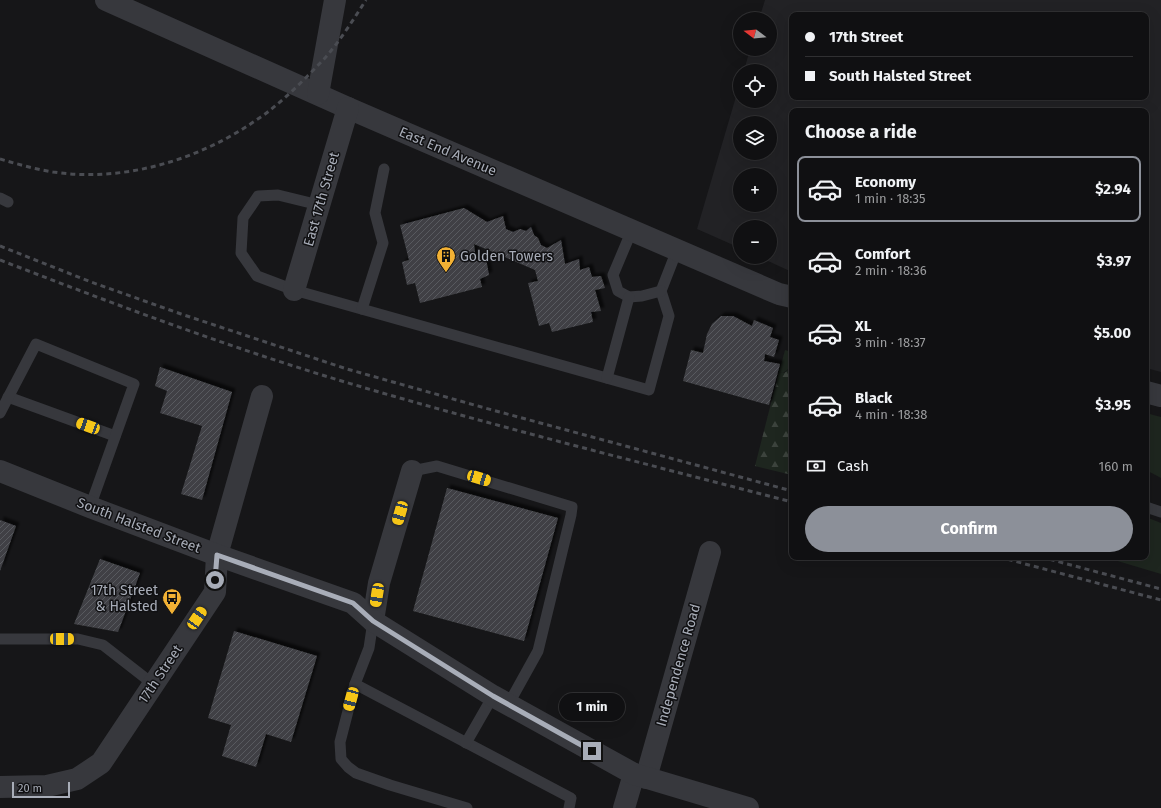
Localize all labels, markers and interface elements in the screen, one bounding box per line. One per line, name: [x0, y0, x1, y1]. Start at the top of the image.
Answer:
north arrow: [733, 12, 777, 56]
map controls: [733, 12, 777, 264]
text: 17th Street: [829, 28, 903, 46]
button: locate: [733, 64, 777, 108]
text: South Halsted Street: [829, 67, 971, 85]
button: layers: [733, 116, 777, 160]
text: Choose a ride: [805, 121, 917, 143]
street label: East End Avenue: [397, 123, 499, 180]
street label: East 17th Street: [300, 149, 343, 248]
button: +: [733, 168, 777, 212]
icon: car: [807, 171, 843, 207]
text: Economy: [855, 173, 916, 191]
text: $2.94: [1095, 180, 1131, 198]
text: 1 min · 18:35: [855, 191, 926, 206]
button: −: [733, 220, 777, 264]
icon: car: [807, 243, 843, 279]
building icon: Golden Towers: [435, 245, 457, 273]
text: Comfort: [855, 245, 911, 263]
place label: Golden Towers: [460, 248, 553, 265]
text: $3.97: [1096, 252, 1131, 270]
text: 2 min · 18:36: [855, 263, 927, 278]
icon: car: [807, 315, 843, 351]
text: XL: [855, 317, 871, 335]
text: $5.00: [1094, 324, 1131, 342]
text: 3 min · 18:37: [855, 335, 926, 350]
icon: car: [807, 387, 843, 423]
text: Black: [855, 389, 892, 407]
text: $3.95: [1095, 396, 1131, 414]
text: 4 min · 18:38: [855, 407, 927, 422]
car: [75, 416, 101, 436]
icon: cash: [805, 455, 827, 477]
text: Cash: [837, 457, 869, 475]
text: 160 m: [1099, 459, 1133, 474]
car: [466, 469, 492, 487]
street label: South Halsted Street: [75, 494, 204, 557]
car: [391, 500, 409, 526]
button: Confirm: [805, 506, 1133, 552]
route start: [206, 571, 224, 589]
place label: 17th Street & Halsted: [91, 582, 159, 615]
car: [369, 582, 385, 608]
bus stop icon: 17th Street & Halsted: [161, 587, 183, 615]
street label: Independence Road: [653, 602, 704, 728]
car: [185, 605, 209, 631]
car: [50, 633, 74, 645]
street label: 17th Street: [135, 641, 187, 707]
car: [342, 686, 360, 712]
callout: 1 min: [559, 693, 625, 721]
text: 1 min: [576, 699, 608, 714]
route end: [583, 742, 601, 760]
scale bar: [12, 780, 70, 799]
text: 20 m: [18, 782, 42, 795]

